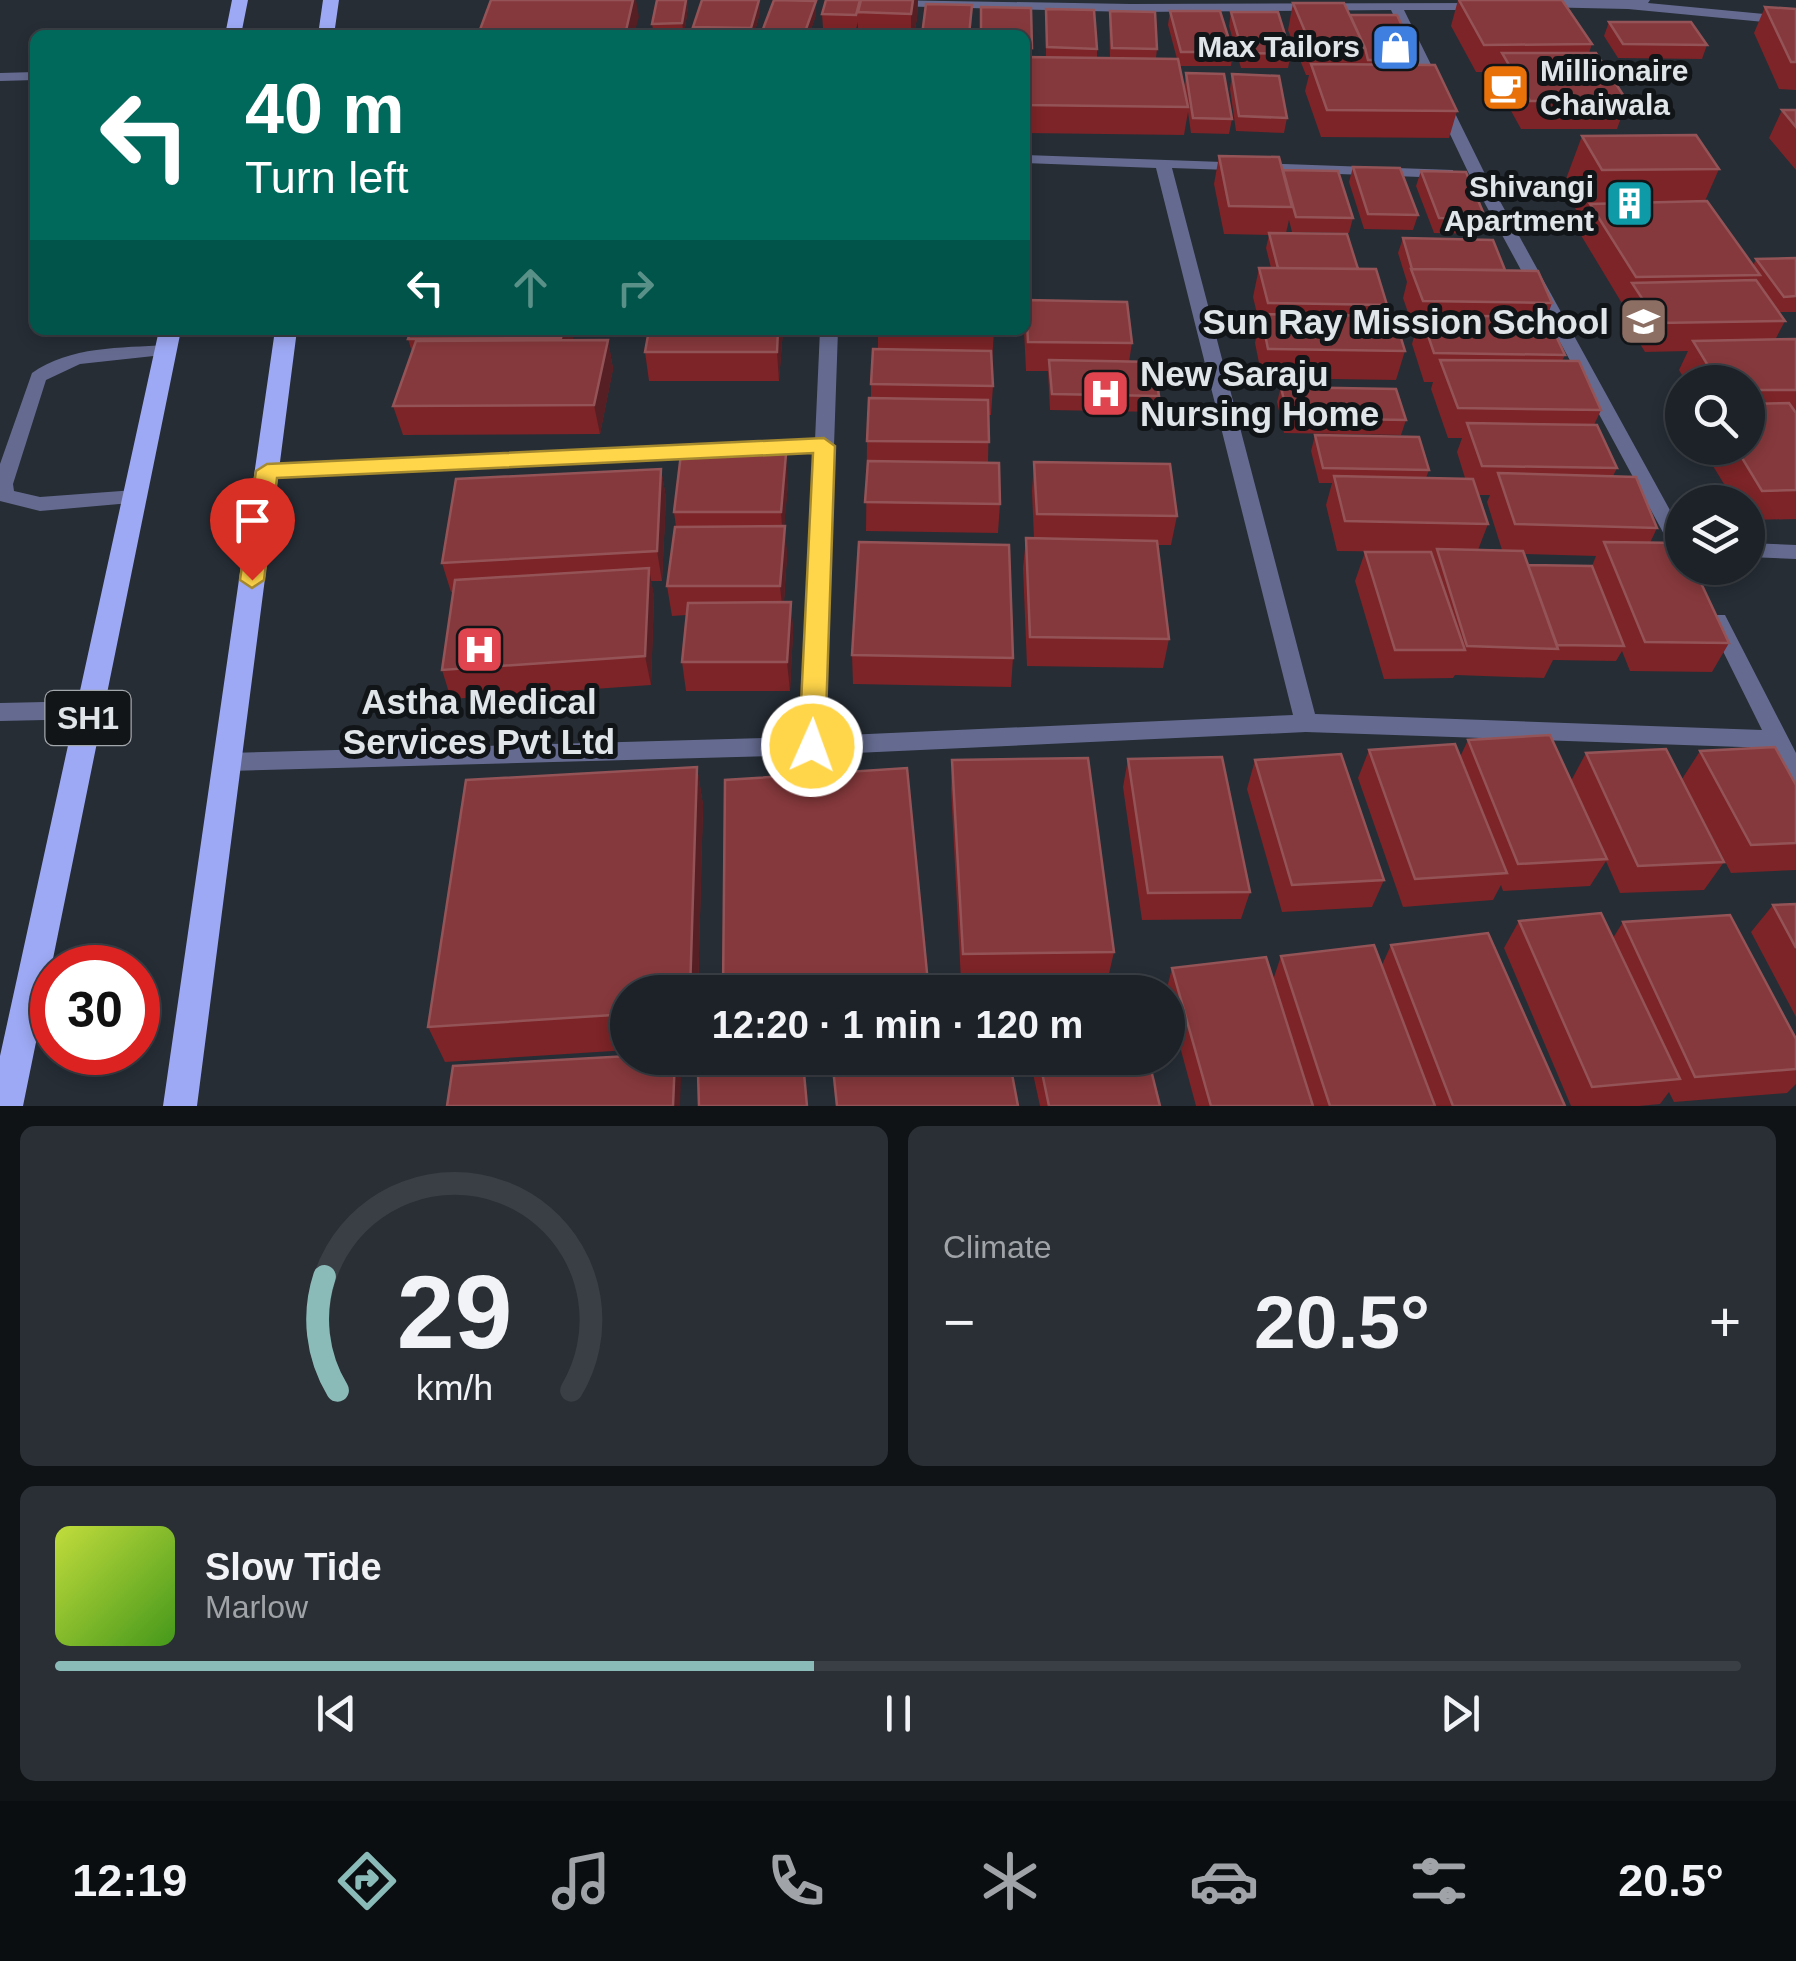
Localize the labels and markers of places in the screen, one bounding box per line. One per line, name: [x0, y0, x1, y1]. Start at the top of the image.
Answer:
shop icon: Max Tailors: [1369, 21, 1421, 73]
place label: Max Tailors: [1197, 30, 1360, 63]
place label: Millionaire Chaiwala: [1540, 54, 1688, 121]
cafe icon: Millionaire Chaiwala: [1479, 62, 1531, 114]
place label: Shivangi Apartment: [1444, 170, 1594, 237]
building icon: Shivangi Apartment: [1603, 178, 1655, 230]
school or university icon: Sun Ray Mission School: [1618, 296, 1670, 348]
place label: Sun Ray Mission School: [1203, 302, 1609, 341]
place label: New Saraju Nursing Home: [1140, 354, 1379, 433]
hospital icon: New Saraju Nursing Home: [1079, 368, 1131, 420]
pin: [210, 478, 295, 581]
hospital icon: Astha Medical Services Pvt Ltd: [453, 624, 505, 676]
place label: Astha Medical Services Pvt Ltd: [343, 682, 615, 761]

